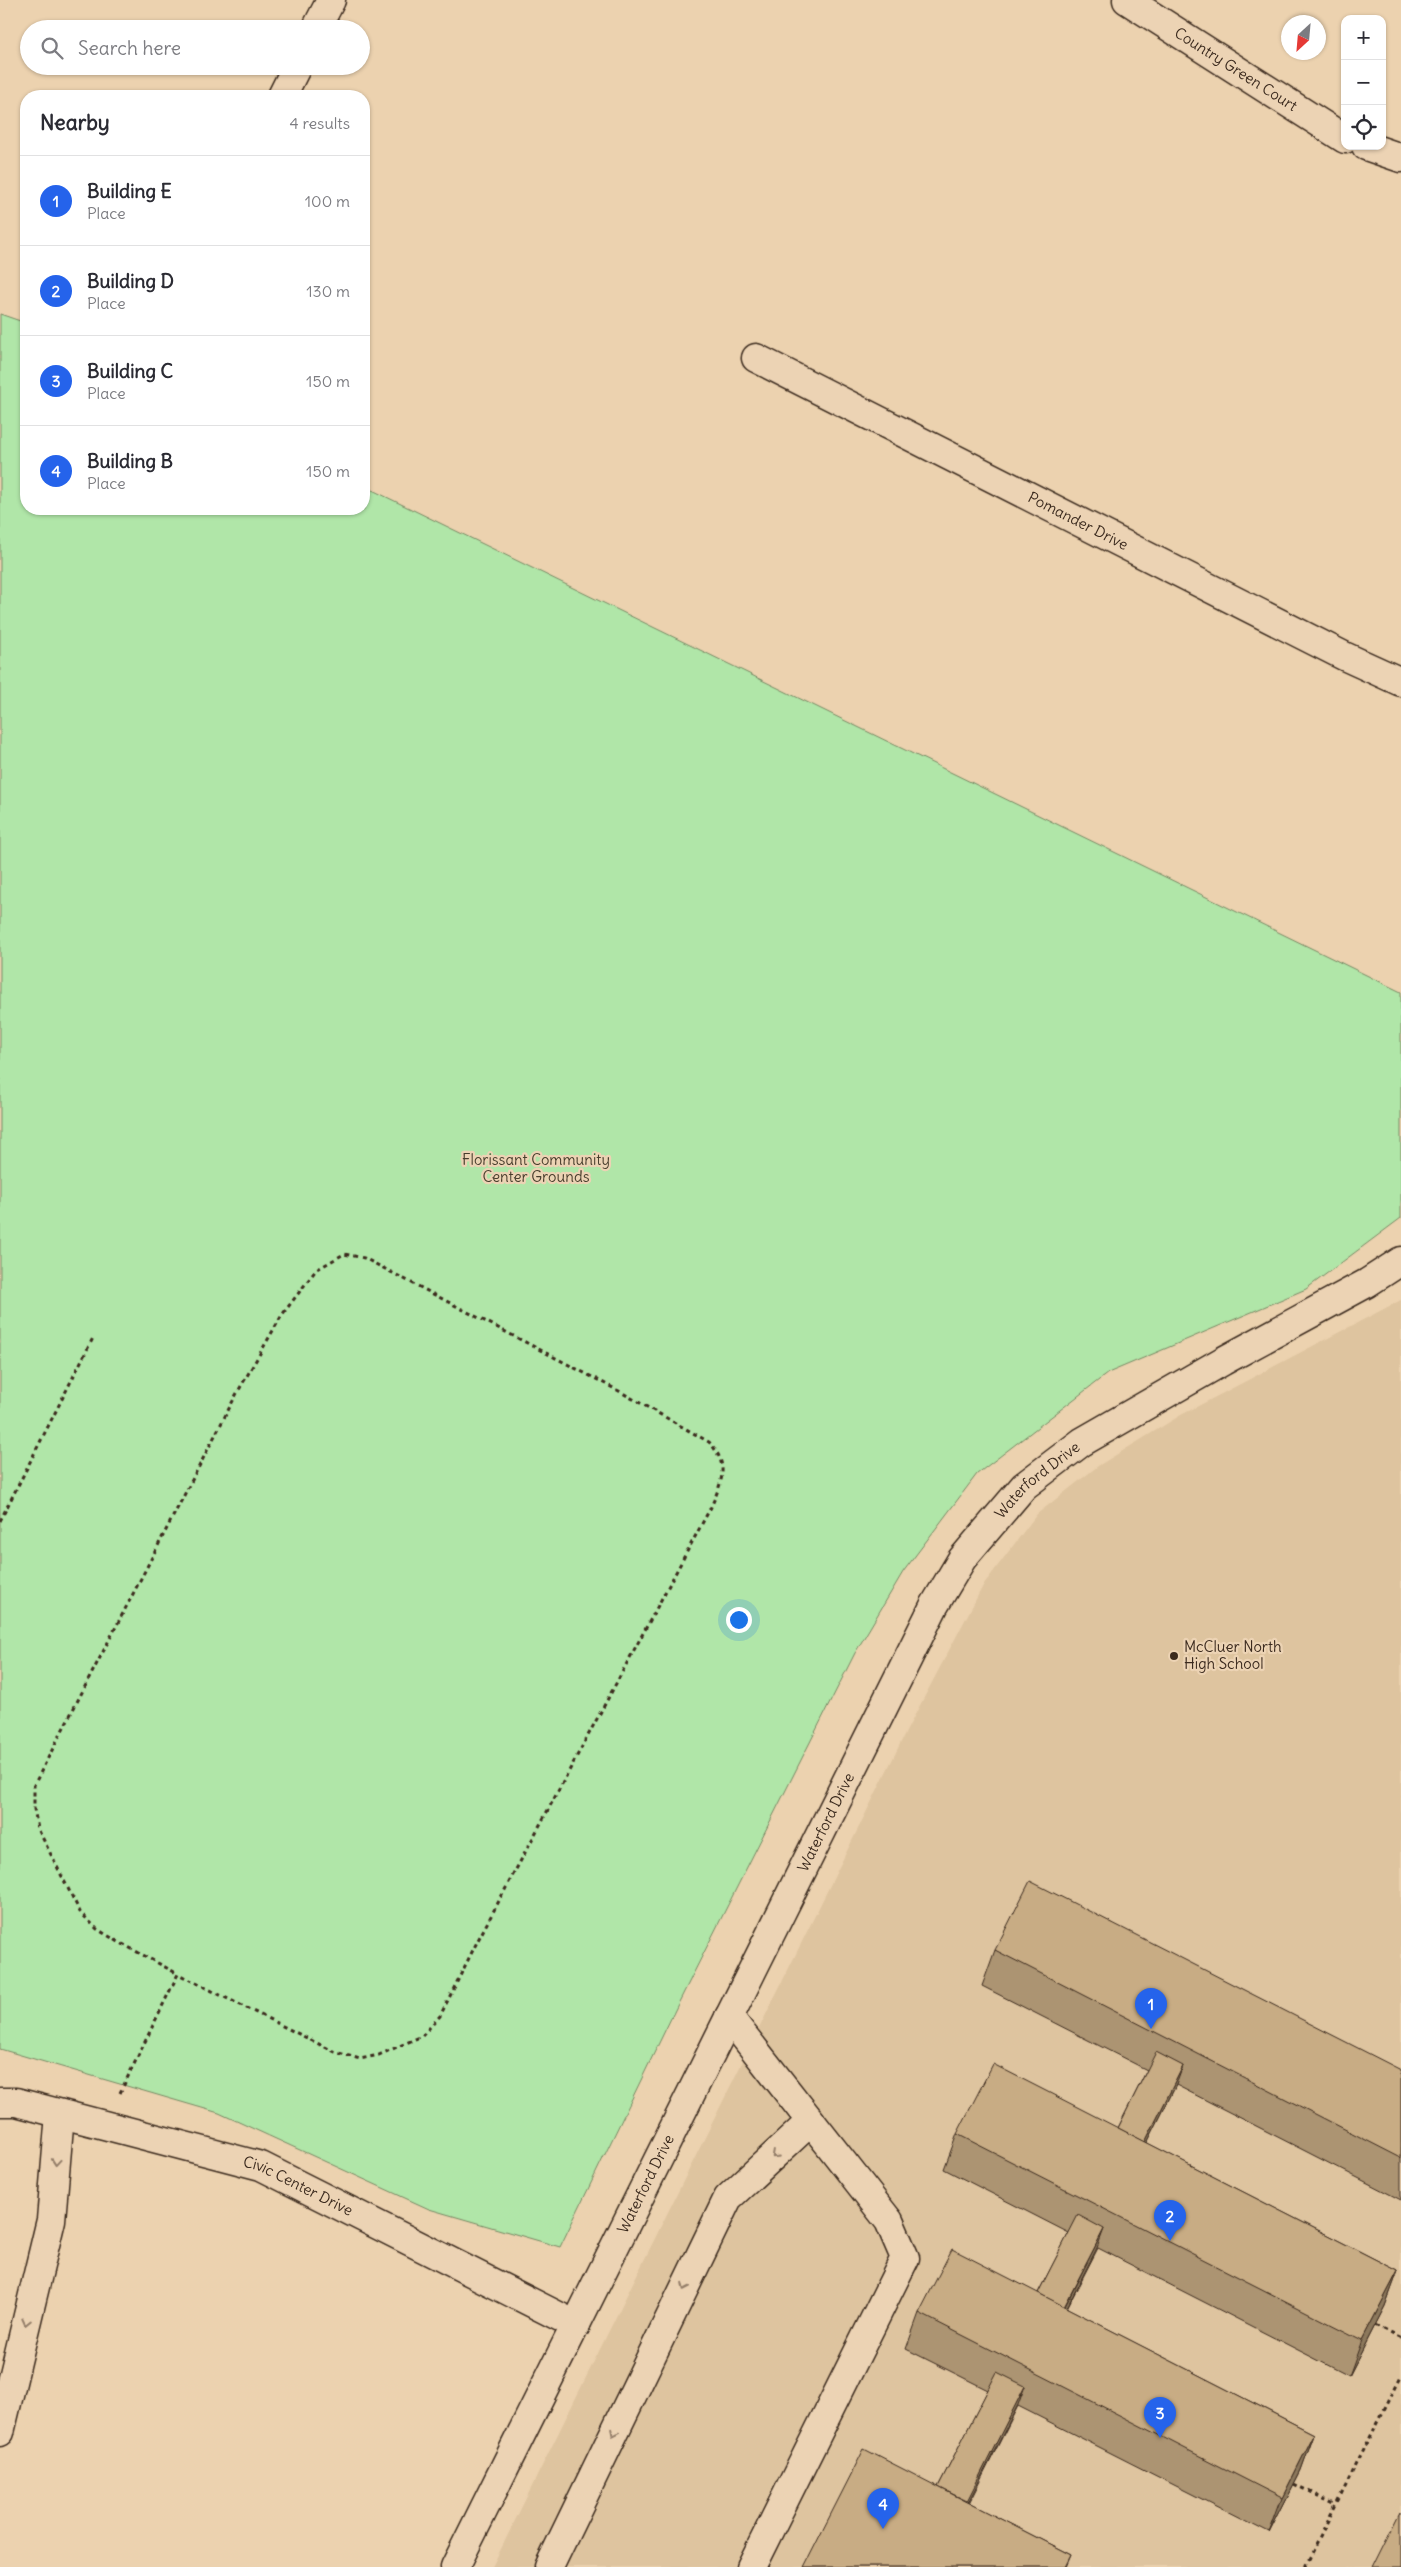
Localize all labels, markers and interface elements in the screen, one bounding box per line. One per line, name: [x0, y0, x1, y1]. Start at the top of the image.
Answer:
north arrow: [1281, 15, 1326, 60]
map controls: [1341, 15, 1386, 150]
button: +: [1341, 15, 1386, 60]
search box: [20, 20, 370, 75]
street label: Country Green Court: [1171, 23, 1301, 115]
icon: search: [38, 34, 66, 62]
text: Search here: [78, 36, 181, 60]
button: −: [1341, 60, 1386, 105]
button: locate: [1341, 105, 1386, 150]
text: Nearby: [40, 109, 110, 136]
text: 4 results: [289, 113, 350, 133]
text: Building E: [87, 179, 172, 203]
text: 1: [53, 191, 59, 211]
text: 100 m: [305, 191, 350, 211]
text: Place: [87, 203, 126, 223]
text: Building D: [87, 269, 174, 293]
text: 2: [52, 281, 60, 301]
text: 130 m: [306, 281, 350, 301]
text: Place: [87, 293, 126, 313]
text: Building C: [87, 359, 173, 383]
text: 3: [51, 371, 61, 391]
text: 150 m: [306, 371, 350, 391]
text: Place: [87, 383, 126, 403]
text: Building B: [87, 449, 173, 473]
text: 4: [51, 461, 61, 481]
text: 150 m: [306, 461, 350, 481]
text: Place: [87, 473, 126, 493]
street label: Pomander Drive: [1025, 487, 1131, 554]
park label: Florissant Community Center Grounds: [462, 1150, 610, 1186]
street label: Waterford Drive: [990, 1437, 1083, 1522]
your location: [726, 1607, 752, 1633]
place label: McCluer North High School: [1184, 1637, 1282, 1673]
marker: McCluer North High School: [1168, 1650, 1180, 1662]
street label: Waterford Drive: [793, 1770, 858, 1875]
pin: 1: [1135, 1988, 1167, 2029]
street label: Waterford Drive: [613, 2131, 678, 2236]
one-way arrow: [772, 2149, 781, 2158]
street label: Civic Center Drive: [241, 2152, 356, 2220]
one-way arrow: [51, 2158, 62, 2166]
pin: 2: [1154, 2200, 1186, 2241]
one-way arrow: [681, 2282, 691, 2291]
one-way arrow: [22, 2317, 32, 2325]
pin: 3: [1144, 2397, 1176, 2438]
one-way arrow: [610, 2428, 620, 2437]
pin: 4: [867, 2488, 899, 2529]

